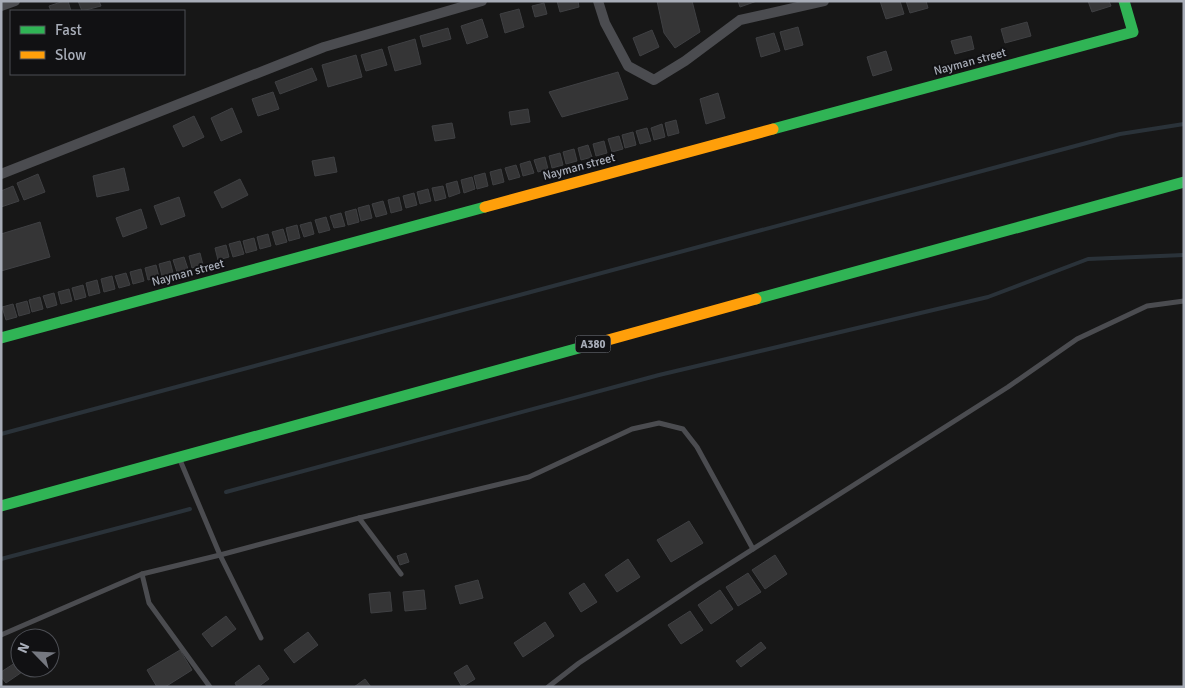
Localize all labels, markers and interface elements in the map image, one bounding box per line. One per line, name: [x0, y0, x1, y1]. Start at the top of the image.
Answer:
legend: [10, 10, 185, 75]
text: Fast: [55, 21, 82, 39]
street label: Nayman street: [932, 45, 1008, 79]
text: Slow: [55, 46, 86, 64]
street label: Nayman street: [541, 150, 617, 184]
street label: Nayman street: [150, 256, 226, 290]
road number: A380: [576, 336, 610, 352]
north arrow: [10, 628, 60, 678]
text: N: [14, 640, 33, 656]

